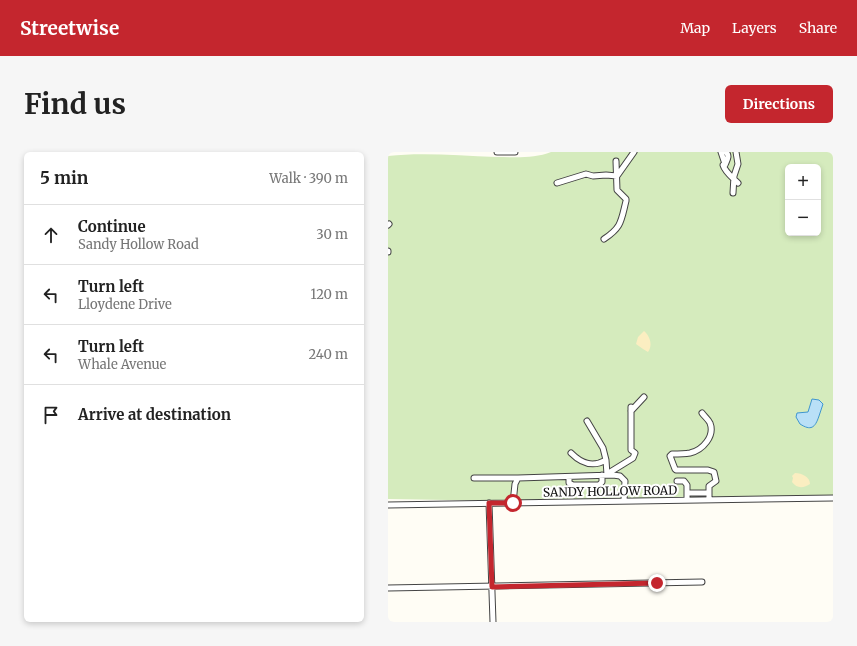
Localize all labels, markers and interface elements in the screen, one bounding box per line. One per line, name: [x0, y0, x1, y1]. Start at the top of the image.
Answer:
text: Streetwise: [20, 16, 119, 40]
text: Map: [680, 19, 710, 37]
text: Layers: [732, 19, 777, 37]
text: Share: [799, 19, 837, 37]
button: Directions: [725, 85, 833, 123]
text: Find us: [24, 86, 126, 122]
map controls: [785, 164, 821, 236]
button: +: [785, 164, 821, 200]
text: 5 min: [40, 167, 88, 189]
text: Walk · 390 m: [269, 170, 348, 187]
button: −: [785, 200, 821, 236]
text: Continue: [78, 217, 146, 236]
icon: ahead: [40, 224, 62, 246]
text: 30 m: [316, 226, 348, 243]
text: Sandy Hollow Road: [78, 236, 199, 253]
text: Turn left: [78, 277, 144, 296]
icon: left: [40, 284, 62, 306]
text: 120 m: [310, 286, 348, 303]
text: Lloydene Drive: [78, 296, 172, 313]
text: Turn left: [78, 337, 144, 356]
icon: left: [40, 344, 62, 366]
text: 240 m: [308, 346, 348, 363]
text: Whale Avenue: [78, 356, 166, 373]
icon: arrive: [40, 404, 62, 426]
text: Arrive at destination: [78, 405, 231, 424]
street label: SANDY HOLLOW ROAD: [543, 482, 677, 500]
route start: [504, 494, 522, 512]
route end: [648, 574, 666, 592]

